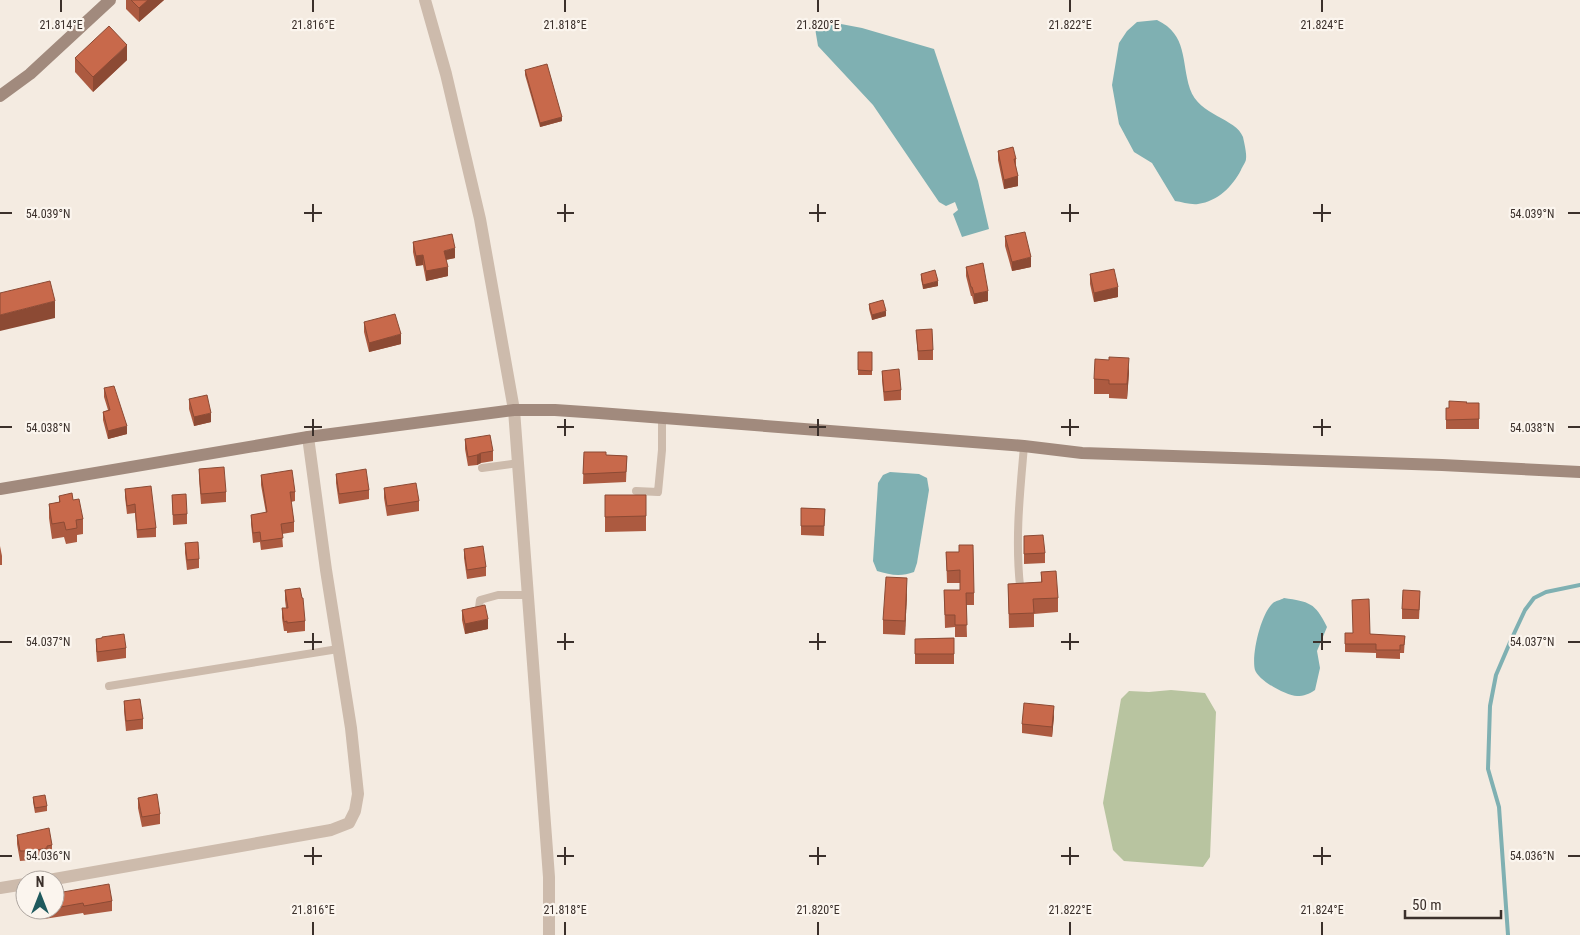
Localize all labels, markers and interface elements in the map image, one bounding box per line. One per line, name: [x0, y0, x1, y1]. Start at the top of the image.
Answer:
text: 21.814°E: [39, 18, 83, 32]
text: 21.816°E: [291, 18, 335, 32]
text: 21.818°E: [543, 18, 587, 32]
text: 21.820°E: [796, 18, 840, 32]
text: 21.822°E: [1048, 18, 1092, 32]
text: 21.824°E: [1300, 18, 1344, 32]
text: 54.039°N: [26, 207, 70, 221]
text: 54.039°N: [1510, 207, 1554, 221]
text: 54.038°N: [26, 421, 70, 435]
text: 54.038°N: [1510, 421, 1554, 435]
text: 54.037°N: [26, 635, 70, 649]
text: 54.037°N: [1510, 635, 1554, 649]
text: 54.036°N: [26, 849, 70, 863]
text: 54.036°N: [1510, 849, 1554, 863]
north arrow: [15, 870, 65, 920]
text: N: [36, 874, 44, 890]
scale bar: [1405, 888, 1501, 920]
text: 50 m: [1412, 896, 1442, 914]
text: 21.816°E: [291, 903, 335, 917]
text: 21.818°E: [543, 903, 587, 917]
text: 21.820°E: [796, 903, 840, 917]
text: 21.822°E: [1048, 903, 1092, 917]
text: 21.824°E: [1300, 903, 1344, 917]

